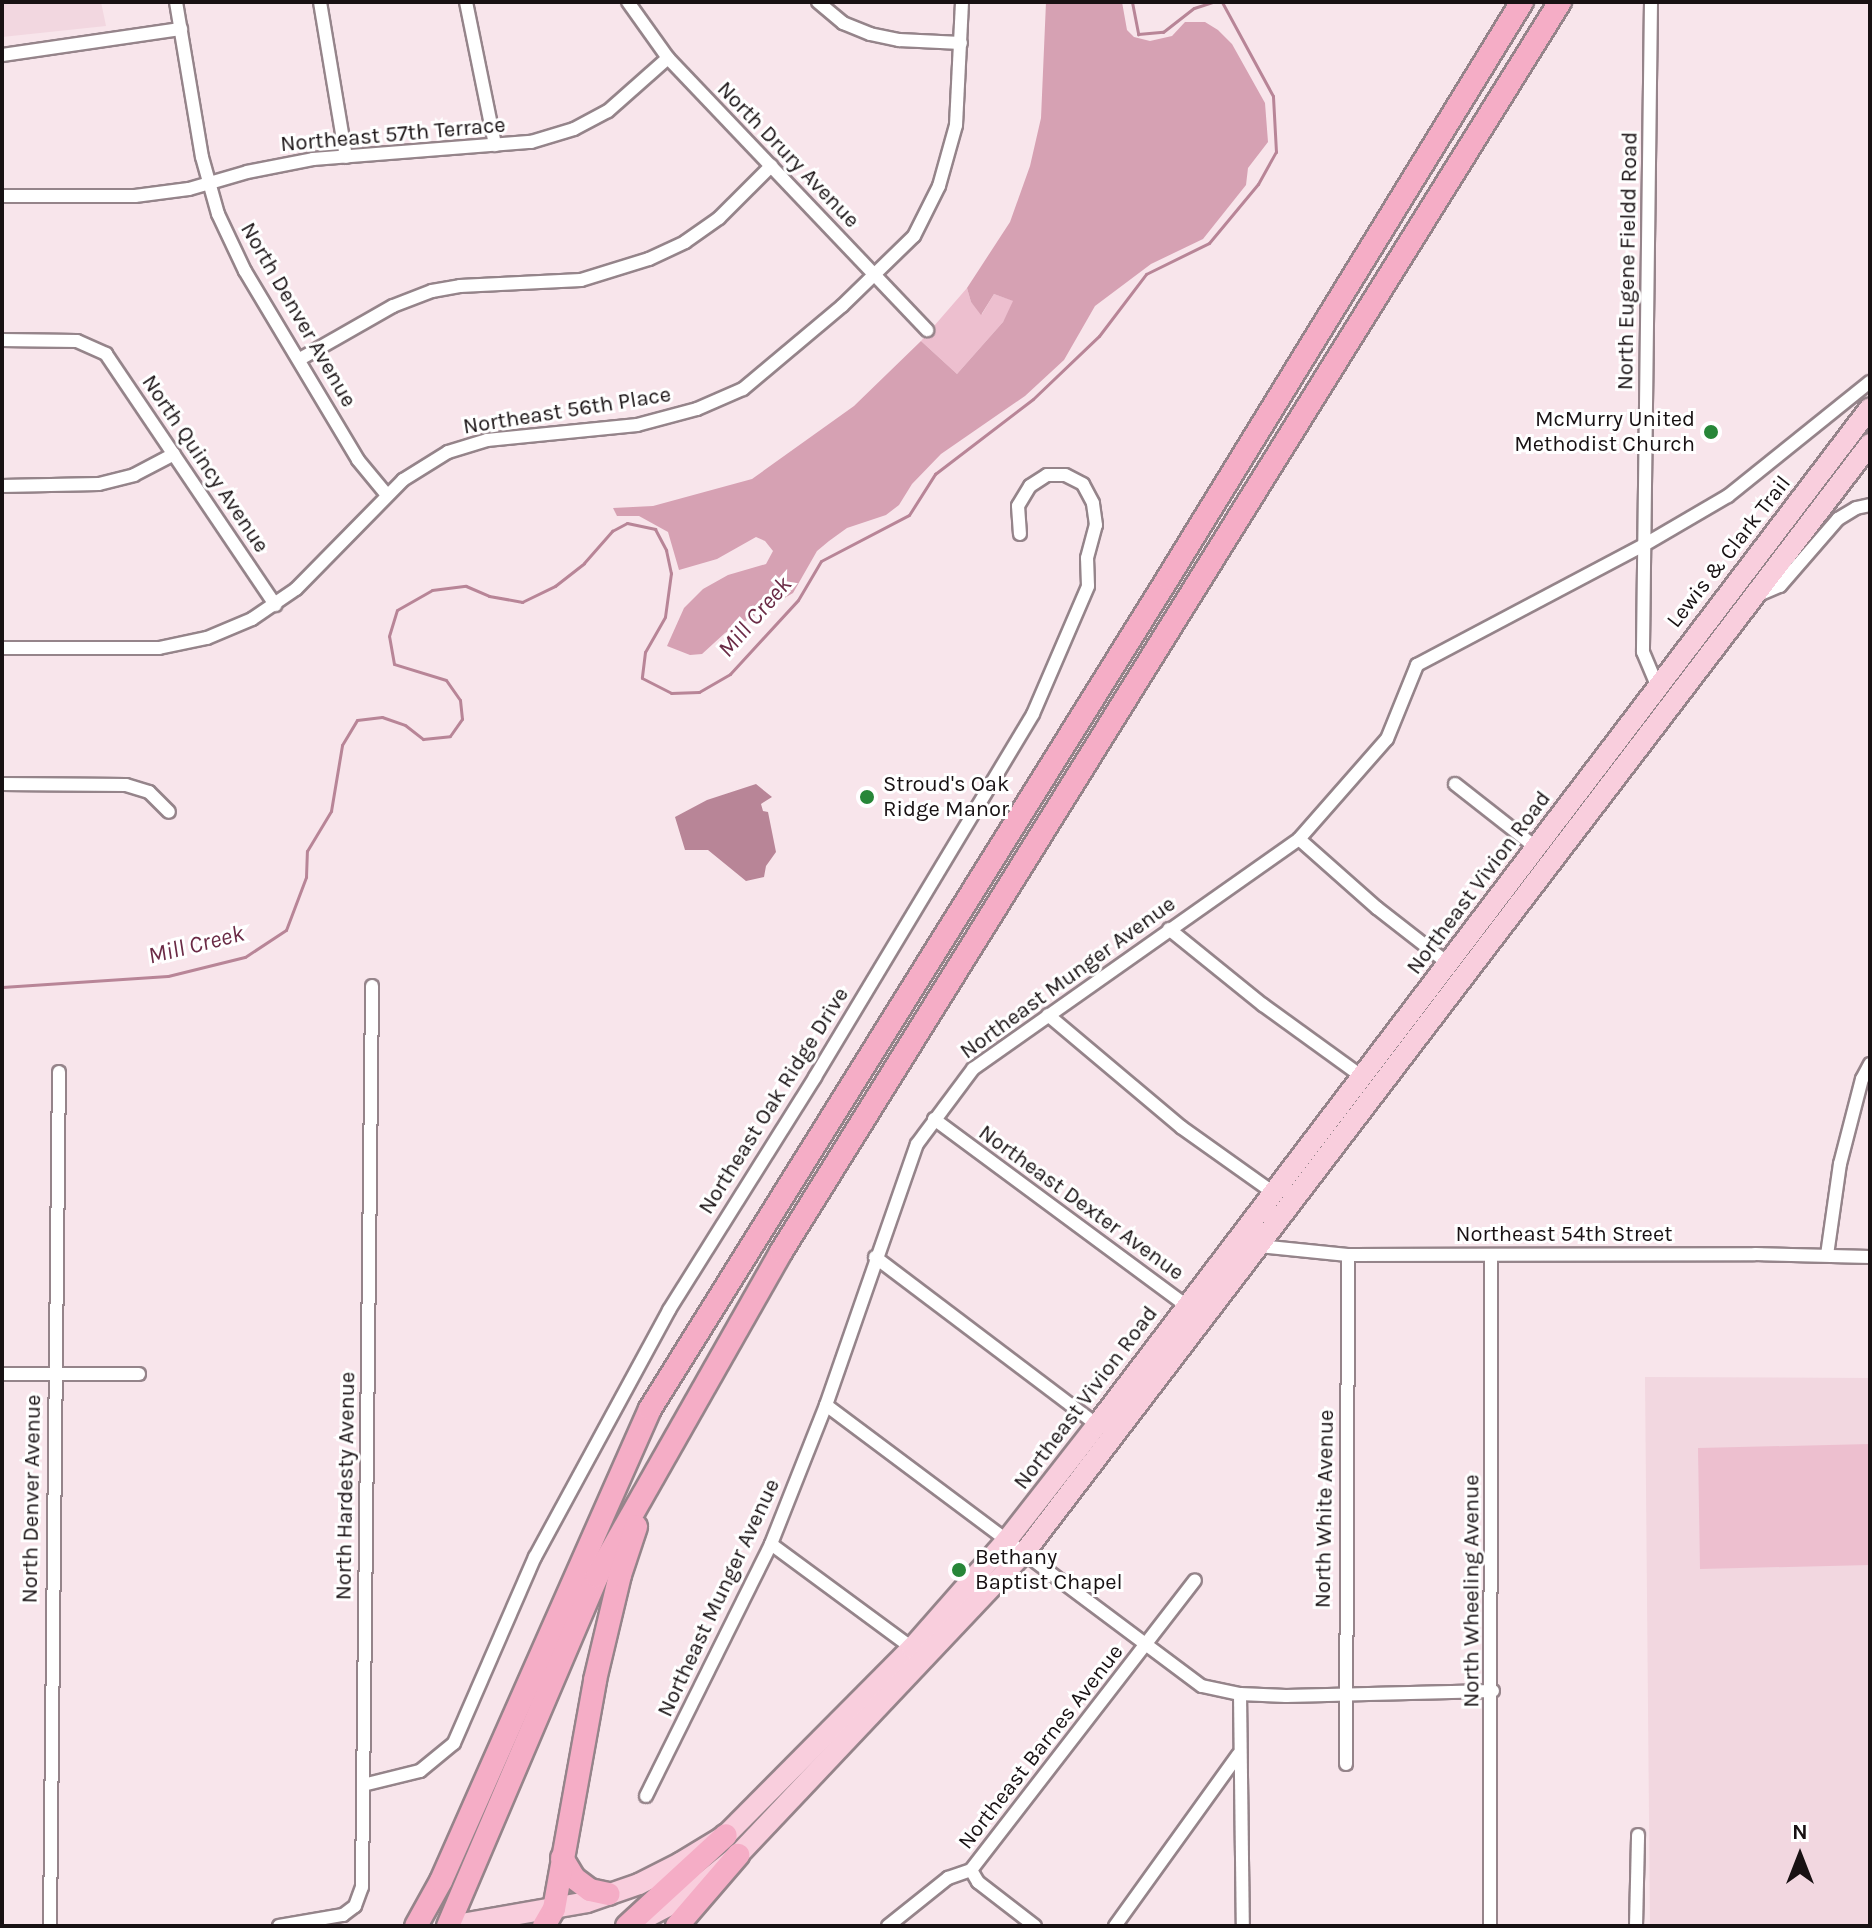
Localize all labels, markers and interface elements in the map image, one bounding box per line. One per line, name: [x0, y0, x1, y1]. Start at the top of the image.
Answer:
street label: North Drury Avenue: [711, 76, 865, 234]
street label: Northeast 57th Terrace: [279, 112, 507, 158]
street label: North Eugene Fieldd Road: [1613, 132, 1643, 390]
street label: North Denver Avenue: [234, 218, 362, 412]
street label: North Quincy Avenue: [136, 370, 274, 558]
street label: Northeast 56th Place: [461, 382, 673, 440]
place label: McMurry United Methodist Church: [1514, 406, 1695, 458]
marker: McMurry United Methodist Church: [1702, 423, 1720, 441]
street label: Lewis & Clark Trail: [1661, 471, 1797, 633]
water label: Mill Creek: [712, 571, 798, 663]
place label: Stroud's Oak Ridge Manor: [883, 771, 1009, 822]
street label: Northeast Vivion Road: [1401, 786, 1557, 980]
marker: Stroud's Oak Ridge Manor: [858, 788, 876, 806]
street label: Northeast Munger Avenue: [955, 891, 1181, 1065]
water label: Mill Creek: [145, 919, 247, 971]
street label: Northeast Oak Ridge Drive: [693, 983, 855, 1219]
street label: Northeast Dexter Avenue: [973, 1120, 1189, 1286]
street label: Northeast 54th Street: [1456, 1222, 1672, 1248]
street label: Northeast Vivion Road: [1008, 1301, 1164, 1495]
street label: North Hardesty Avenue: [331, 1371, 361, 1601]
street label: North Denver Avenue: [17, 1394, 47, 1604]
street label: North White Avenue: [1310, 1410, 1340, 1608]
street label: North Wheeling Avenue: [1459, 1474, 1485, 1708]
street label: Northeast Munger Avenue: [652, 1475, 786, 1721]
place label: Bethany Baptist Chapel: [975, 1544, 1123, 1596]
marker: Bethany Baptist Chapel: [950, 1561, 968, 1579]
street label: Northeast Barnes Avenue: [953, 1639, 1129, 1855]
north arrow: [1760, 1816, 1840, 1896]
text: N: [1792, 1819, 1808, 1845]

